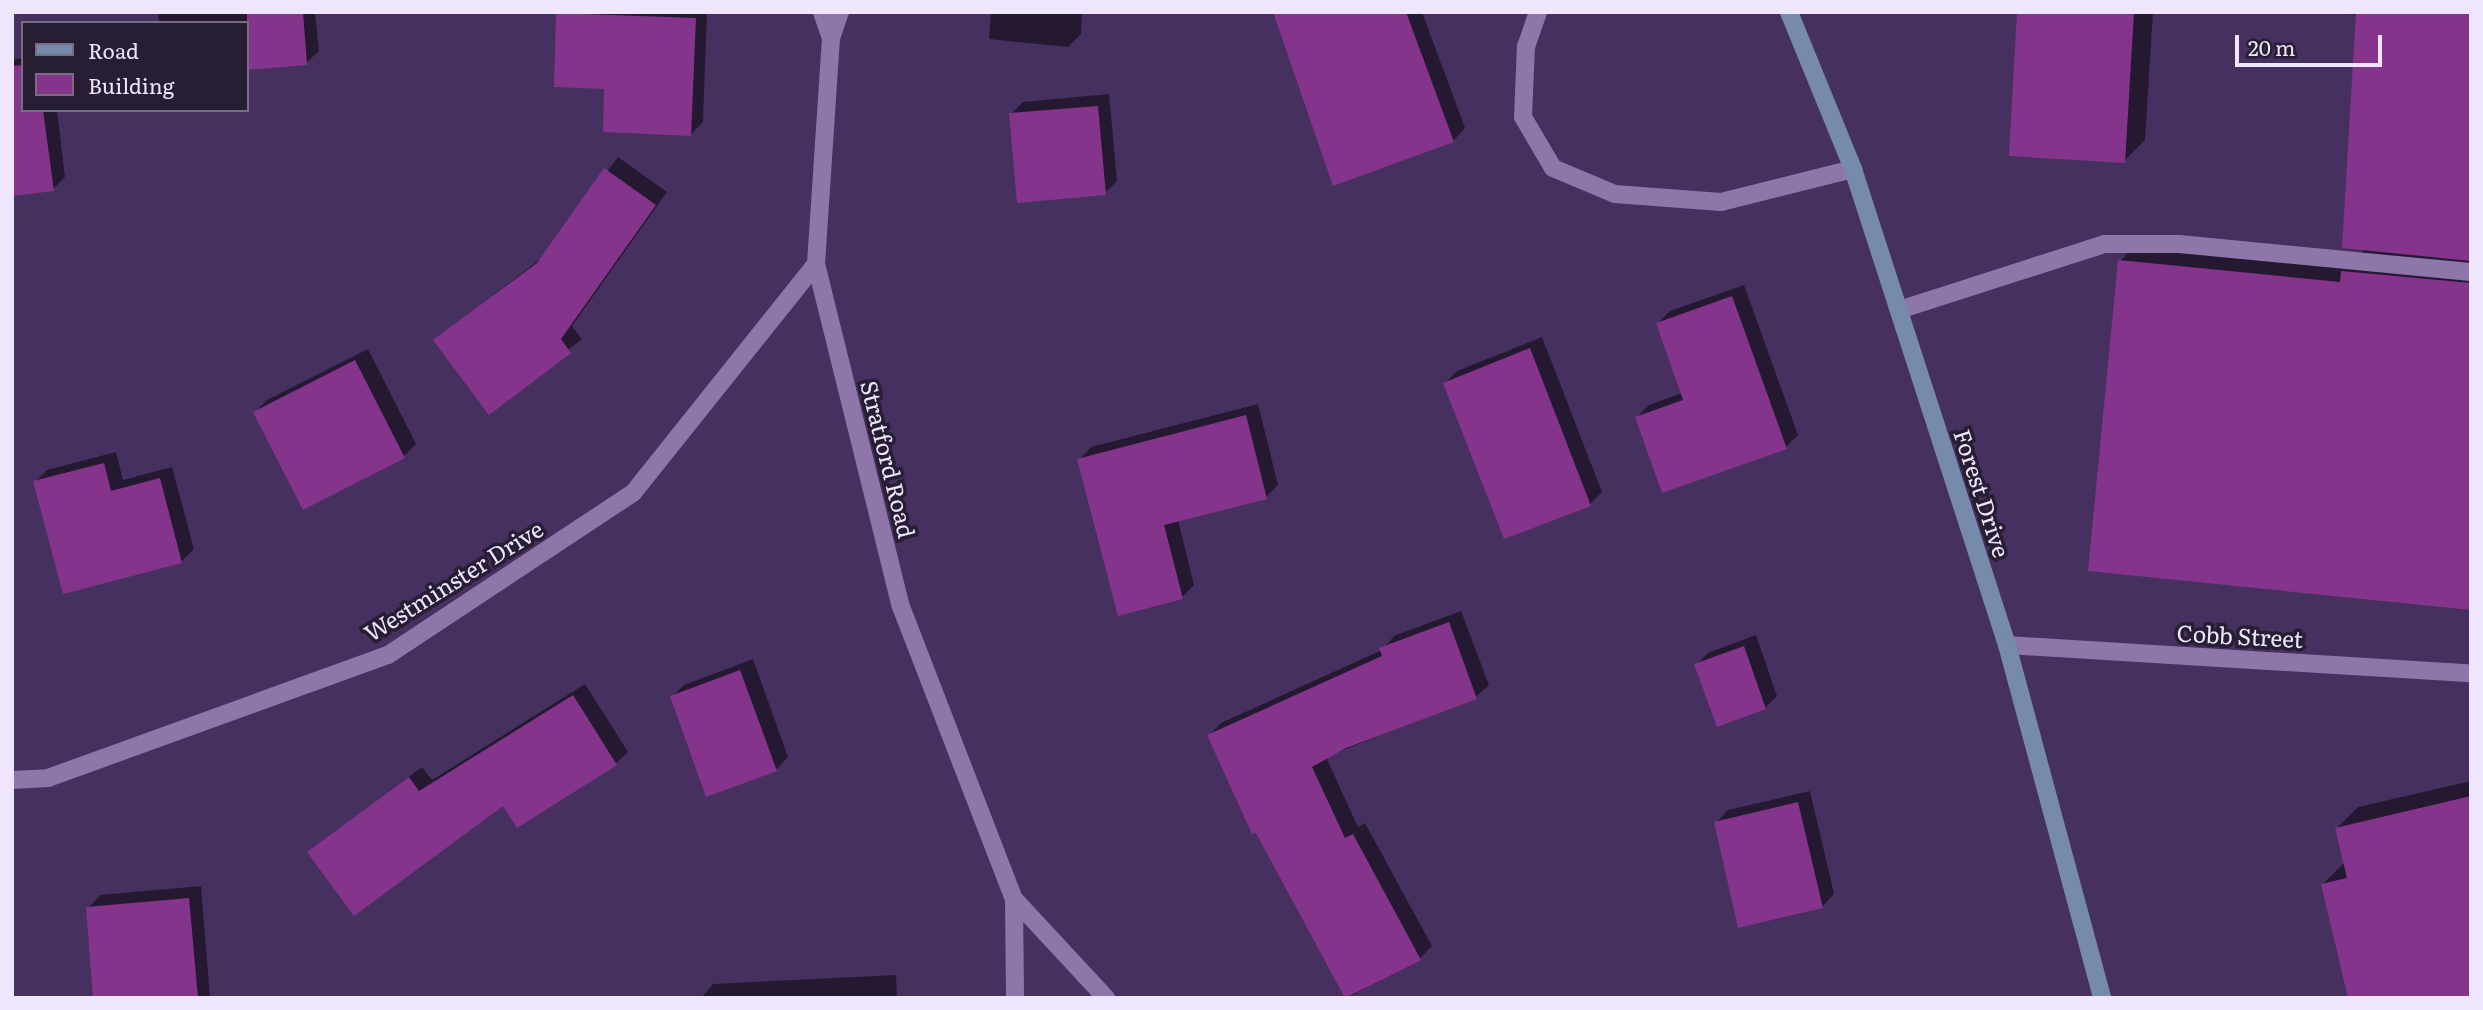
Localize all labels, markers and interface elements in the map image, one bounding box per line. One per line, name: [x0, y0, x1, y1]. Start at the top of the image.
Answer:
legend: [21, 21, 248, 112]
scale bar: [2238, 21, 2385, 65]
text: 20 m: [2248, 31, 2295, 62]
text: Road: [88, 34, 139, 65]
text: Building: [88, 69, 174, 100]
street label: Stratford Road: [856, 377, 922, 541]
street label: Forest Drive: [1949, 425, 2017, 561]
street label: Westminster Drive: [359, 514, 547, 646]
street label: Cobb Street: [2176, 618, 2304, 652]

